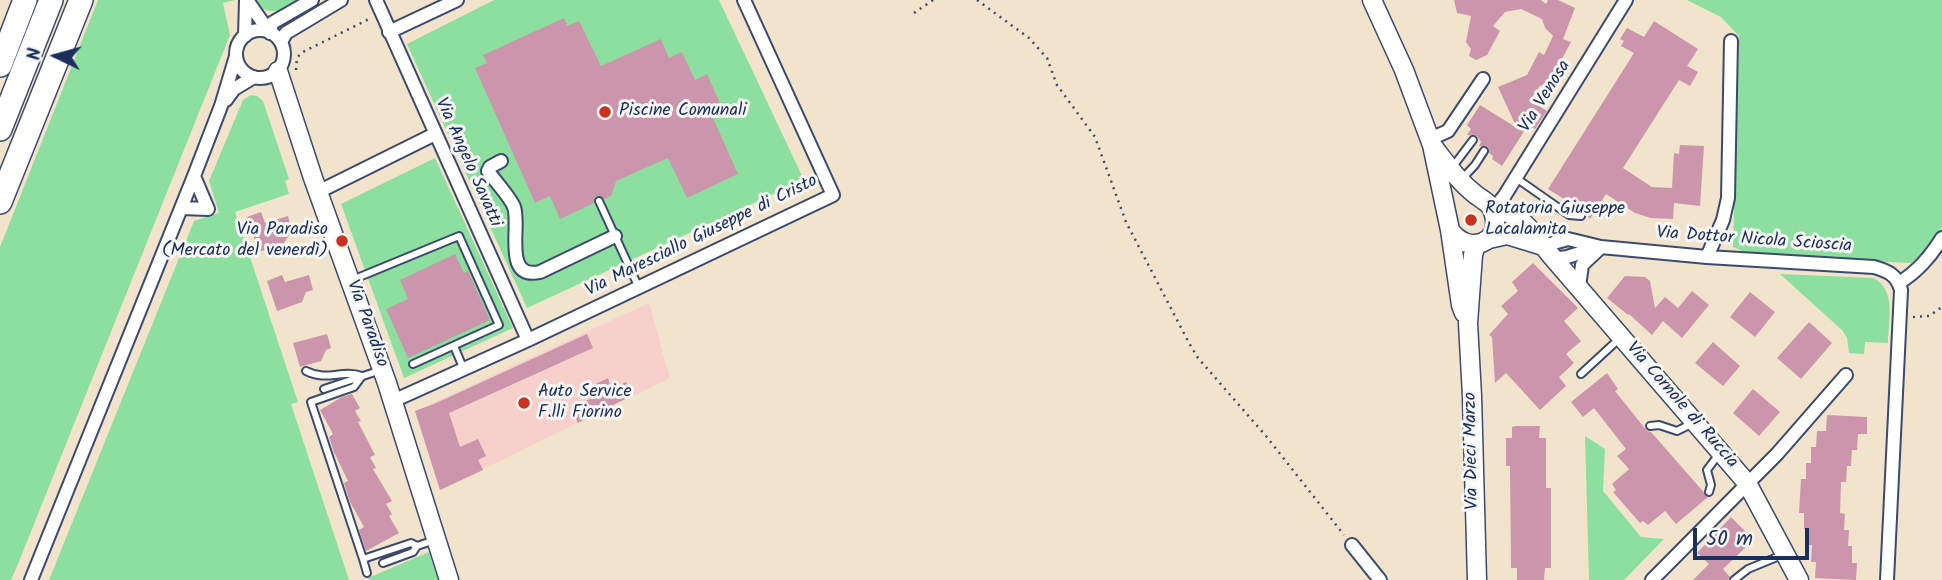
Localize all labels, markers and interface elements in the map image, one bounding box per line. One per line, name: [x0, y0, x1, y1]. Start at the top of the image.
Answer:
north arrow: [21, 21, 91, 91]
text: N: [20, 47, 51, 61]
street label: Via Venosa: [1515, 57, 1577, 137]
street label: Via Angelo Savatti: [429, 95, 505, 231]
place label: Piscine Comunali: [619, 101, 747, 123]
marker: Piscine Comunali: [597, 104, 613, 120]
street label: Via Maresciallo Giuseppe di Cristo: [583, 171, 821, 303]
place label: Rotatoria Giuseppe Lacalamita: [1485, 199, 1625, 242]
marker: Rotatoria Giuseppe Lacalamita: [1463, 212, 1479, 228]
place label: Via Paradiso (Mercato del venerdì): [162, 220, 328, 262]
street label: Via Dottor Nicola Scioscia: [1656, 223, 1852, 259]
marker: Via Paradiso (Mercato del venerdì): [334, 233, 350, 249]
street label: Via Paradiso: [340, 277, 392, 371]
street label: Via Cornole di Ruccia: [1620, 338, 1742, 474]
place label: Auto Service F.lli Fiorino: [538, 382, 632, 424]
street label: Via Dieci Marzo: [1461, 392, 1485, 510]
marker: Auto Service F.lli Fiorino: [516, 395, 532, 411]
scale bar: [1697, 514, 1812, 558]
text: 50 m: [1706, 523, 1753, 556]

